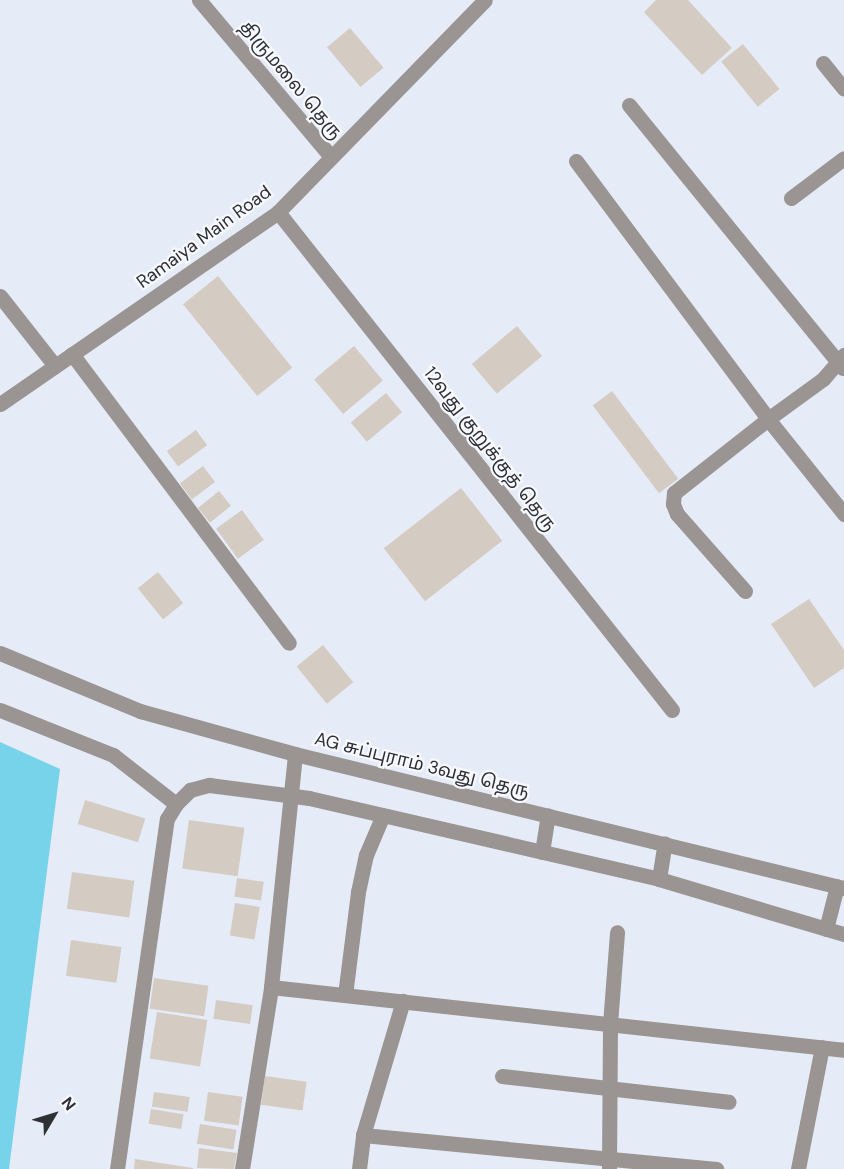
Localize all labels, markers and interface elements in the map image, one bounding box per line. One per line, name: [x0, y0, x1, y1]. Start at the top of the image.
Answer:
street label: திருமலை தெரு: [235, 16, 347, 144]
street label: Ramaiya Main Road: [133, 181, 275, 293]
street label: 12வது குறுக்குத் தெரு: [419, 363, 561, 535]
street label: AG சுப்புராம் 3வது தெரு: [312, 728, 532, 802]
north arrow: [24, 1085, 84, 1145]
text: N: [57, 1093, 80, 1115]

